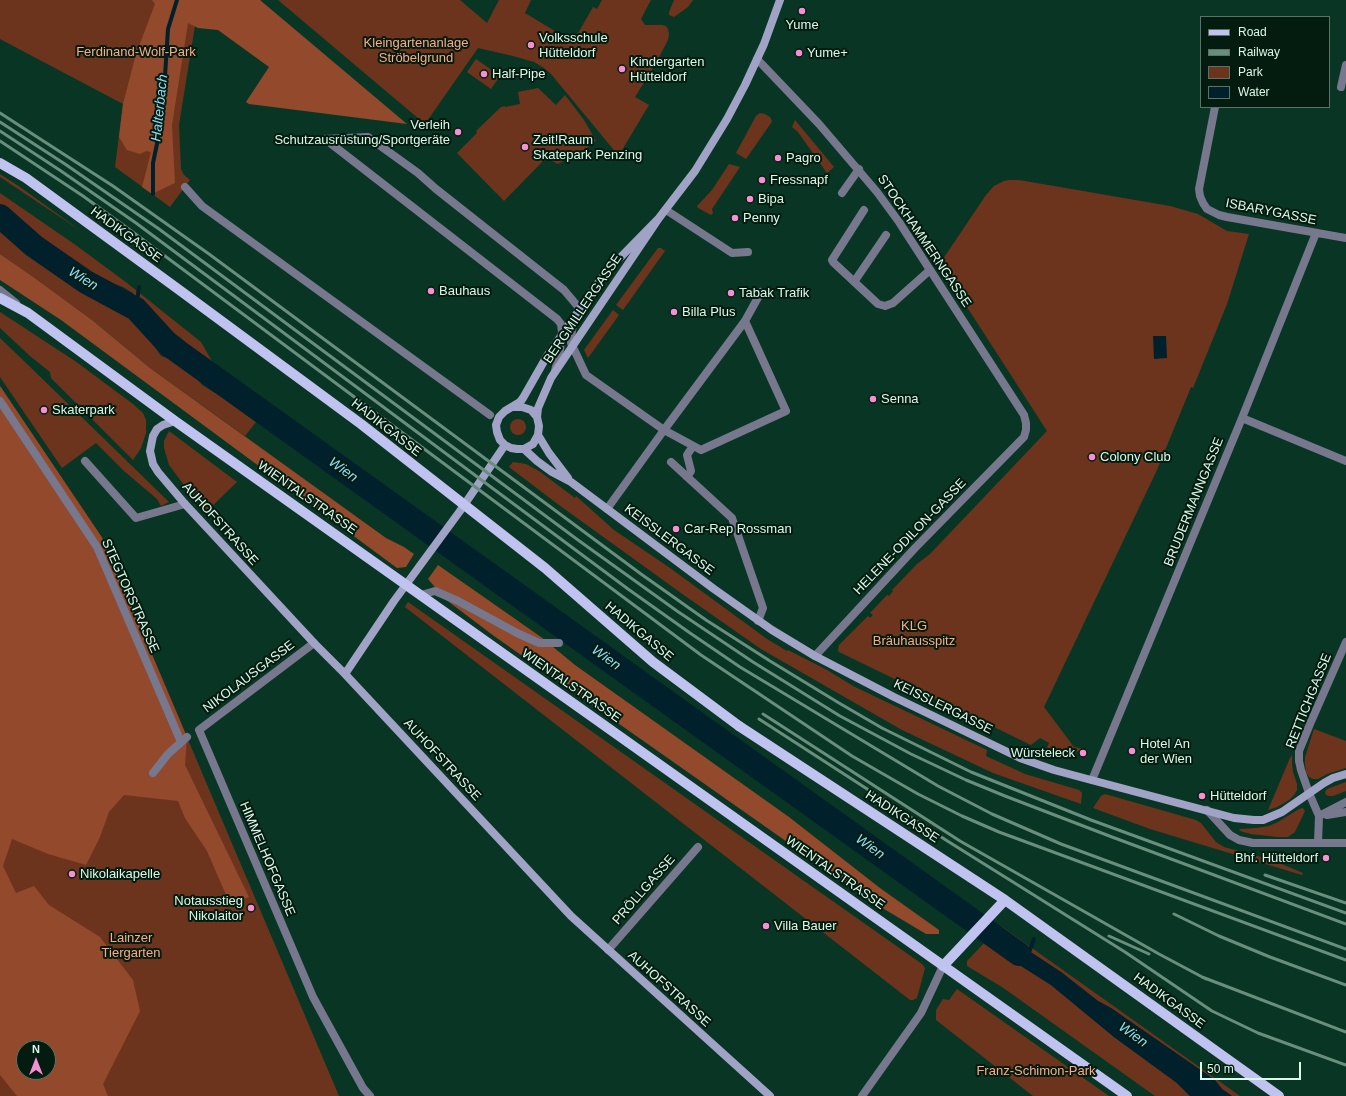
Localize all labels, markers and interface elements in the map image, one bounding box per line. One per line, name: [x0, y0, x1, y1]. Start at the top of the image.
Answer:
marker: Yume: [797, 6, 807, 16]
legend: [1200, 16, 1330, 108]
place label: Yume: [785, 17, 819, 33]
text: Road: [1238, 25, 1267, 39]
place label: Volksschule Hütteldorf: [539, 30, 608, 61]
park label: Kleingartenanlage Ströbelgrund: [364, 35, 468, 66]
marker: Volksschule Hütteldorf: [526, 40, 536, 50]
park label: Ferdinand-Wolf-Park: [76, 44, 196, 60]
place label: Yume+: [807, 45, 848, 61]
text: Railway: [1238, 45, 1280, 59]
marker: Yume+: [794, 48, 804, 58]
place label: Kindergarten Hütteldorf: [630, 54, 704, 85]
marker: Kindergarten Hütteldorf: [617, 64, 627, 74]
text: Park: [1238, 65, 1263, 79]
place label: Half-Pipe: [492, 66, 545, 82]
marker: Half-Pipe: [479, 69, 489, 79]
water label: Halterbach: [148, 73, 172, 143]
text: Water: [1238, 85, 1270, 99]
place label: Verleih Schutzausrüstung/Sportgeräte: [274, 117, 450, 148]
marker: Verleih Schutzausrüstung/Sportgeräte: [453, 127, 463, 137]
place label: Zeit!Raum Skatepark Penzing: [533, 132, 642, 163]
marker: Zeit!Raum Skatepark Penzing: [520, 142, 530, 152]
place label: Pagro: [786, 150, 821, 166]
marker: Pagro: [773, 153, 783, 163]
place label: Fressnapf: [770, 172, 828, 188]
street label: STOCKHAMMERNGASSE: [874, 172, 974, 310]
marker: Fressnapf: [757, 175, 767, 185]
place label: Bipa: [758, 191, 784, 207]
marker: Bipa: [745, 194, 755, 204]
street label: ISBARYGASSE: [1224, 196, 1318, 228]
street label: HADIKGASSE: [87, 204, 165, 266]
place label: Penny: [743, 210, 780, 226]
marker: Penny: [730, 213, 740, 223]
street label: BERGMILLERGASSE: [541, 251, 625, 367]
water label: Wien: [65, 263, 101, 295]
place label: Bauhaus: [439, 283, 490, 299]
place label: Tabak Trafik: [739, 285, 809, 301]
marker: Bauhaus: [426, 286, 436, 296]
marker: Tabak Trafik: [726, 288, 736, 298]
place label: Billa Plus: [682, 304, 735, 320]
marker: Billa Plus: [669, 307, 679, 317]
place label: Senna: [881, 391, 919, 407]
marker: Senna: [868, 394, 878, 404]
street label: HADIKGASSE: [348, 396, 424, 460]
place label: Skaterpark: [52, 402, 115, 418]
marker: Skaterpark: [39, 405, 49, 415]
street label: BRUDERMANNGASSE: [1161, 435, 1227, 569]
place label: Colony Club: [1100, 449, 1171, 465]
marker: Colony Club: [1087, 452, 1097, 462]
water label: Wien: [325, 454, 361, 486]
street label: WIENTALSTRASSE: [254, 458, 360, 538]
street label: HELENE-ODILON-GASSE: [850, 476, 970, 598]
street label: AUHOFSTRASSE: [179, 479, 261, 569]
street label: KEISSLERGASSE: [621, 501, 717, 579]
place label: Car-Rep Rossman: [684, 521, 792, 537]
marker: Car-Rep Rossman: [671, 524, 681, 534]
street label: STEGTORSTRASSE: [98, 537, 162, 655]
street label: HADIKGASSE: [602, 599, 676, 665]
park label: KLG Bräuhausspitz: [873, 618, 955, 649]
street label: NIKOLAUSGASSE: [200, 638, 298, 716]
water label: Wien: [588, 642, 624, 674]
street label: WIENTALSTRASSE: [518, 646, 624, 726]
street label: RETTICHGASSE: [1283, 651, 1335, 751]
street label: KEISSLERGASSE: [891, 676, 995, 738]
street label: AUHOFSTRASSE: [400, 716, 484, 804]
place label: Hotel An der Wien: [1140, 736, 1192, 767]
place label: Würsteleck: [1011, 745, 1075, 761]
marker: Hotel An der Wien: [1127, 746, 1137, 756]
marker: Würsteleck: [1078, 748, 1088, 758]
street label: HADIKGASSE: [862, 787, 942, 847]
place label: Hütteldorf: [1210, 788, 1266, 804]
marker: Hütteldorf: [1197, 791, 1207, 801]
street label: HIMMELHOFGASSE: [236, 799, 298, 919]
water label: Wien: [852, 831, 888, 863]
street label: WIENTALSTRASSE: [782, 833, 888, 913]
place label: Bhf. Hütteldorf: [1235, 850, 1318, 866]
street label: PRÖLLGASSE: [609, 852, 679, 928]
marker: Bhf. Hütteldorf: [1321, 853, 1331, 863]
place label: Nikolaikapelle: [80, 866, 160, 882]
marker: Nikolaikapelle: [67, 869, 77, 879]
place label: Notausstieg Nikolaitor: [174, 893, 243, 924]
marker: Notausstieg Nikolaitor: [246, 903, 256, 913]
place label: Villa Bauer: [774, 918, 837, 934]
marker: Villa Bauer: [761, 921, 771, 931]
park label: Lainzer Tiergarten: [102, 930, 160, 961]
street label: AUHOFSTRASSE: [624, 948, 714, 1030]
street label: HADIKGASSE: [1130, 970, 1208, 1032]
water label: Wien: [1115, 1019, 1151, 1051]
north arrow: [16, 1040, 56, 1080]
text: N: [32, 1043, 40, 1055]
scale bar: [1202, 1054, 1303, 1080]
text: 50 m: [1207, 1062, 1234, 1076]
park label: Franz-Schimon-Park: [976, 1063, 1096, 1079]

